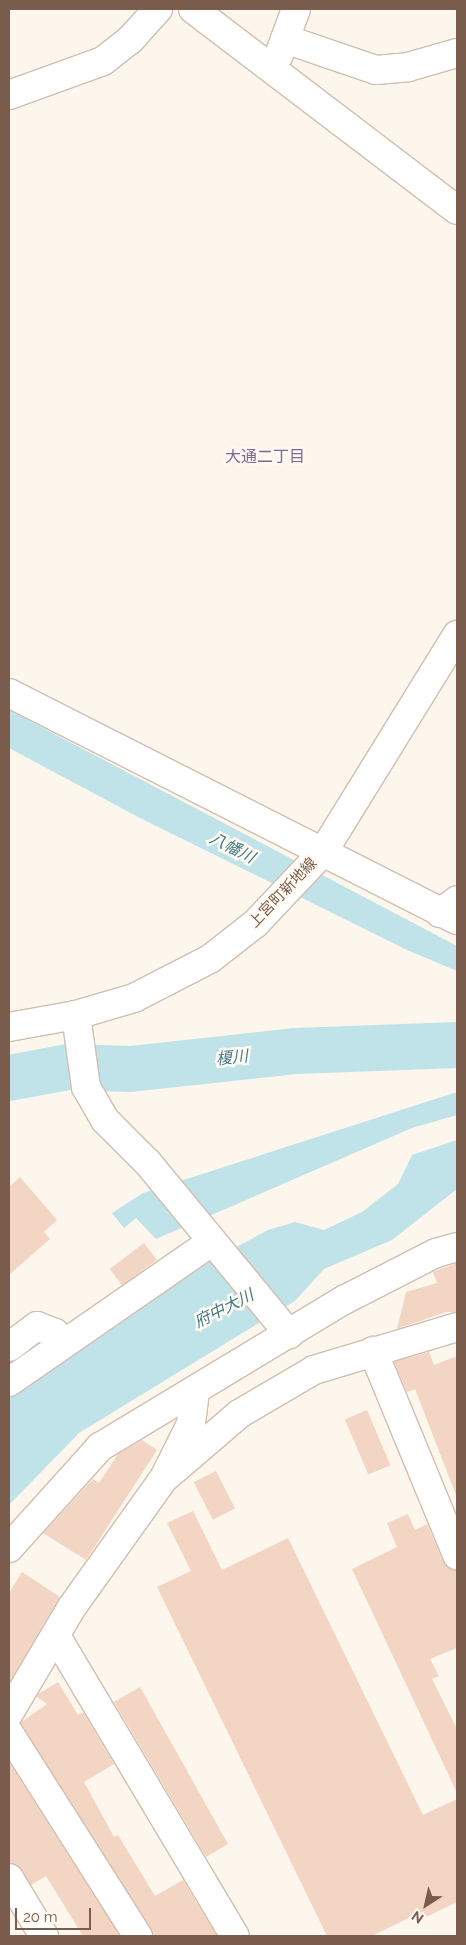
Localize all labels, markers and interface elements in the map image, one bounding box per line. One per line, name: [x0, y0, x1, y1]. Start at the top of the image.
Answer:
district label: 大通二丁目: [225, 447, 305, 467]
water label: 八幡川: [206, 829, 258, 867]
street label: 上宮町新地線: [245, 854, 321, 932]
water label: 榎川: [215, 1047, 249, 1069]
water label: 府中大川: [191, 1286, 257, 1332]
north arrow: [401, 1880, 451, 1930]
scale bar: [18, 1898, 94, 1930]
text: 20 m: [23, 1908, 58, 1926]
text: N: [408, 1908, 426, 1927]

